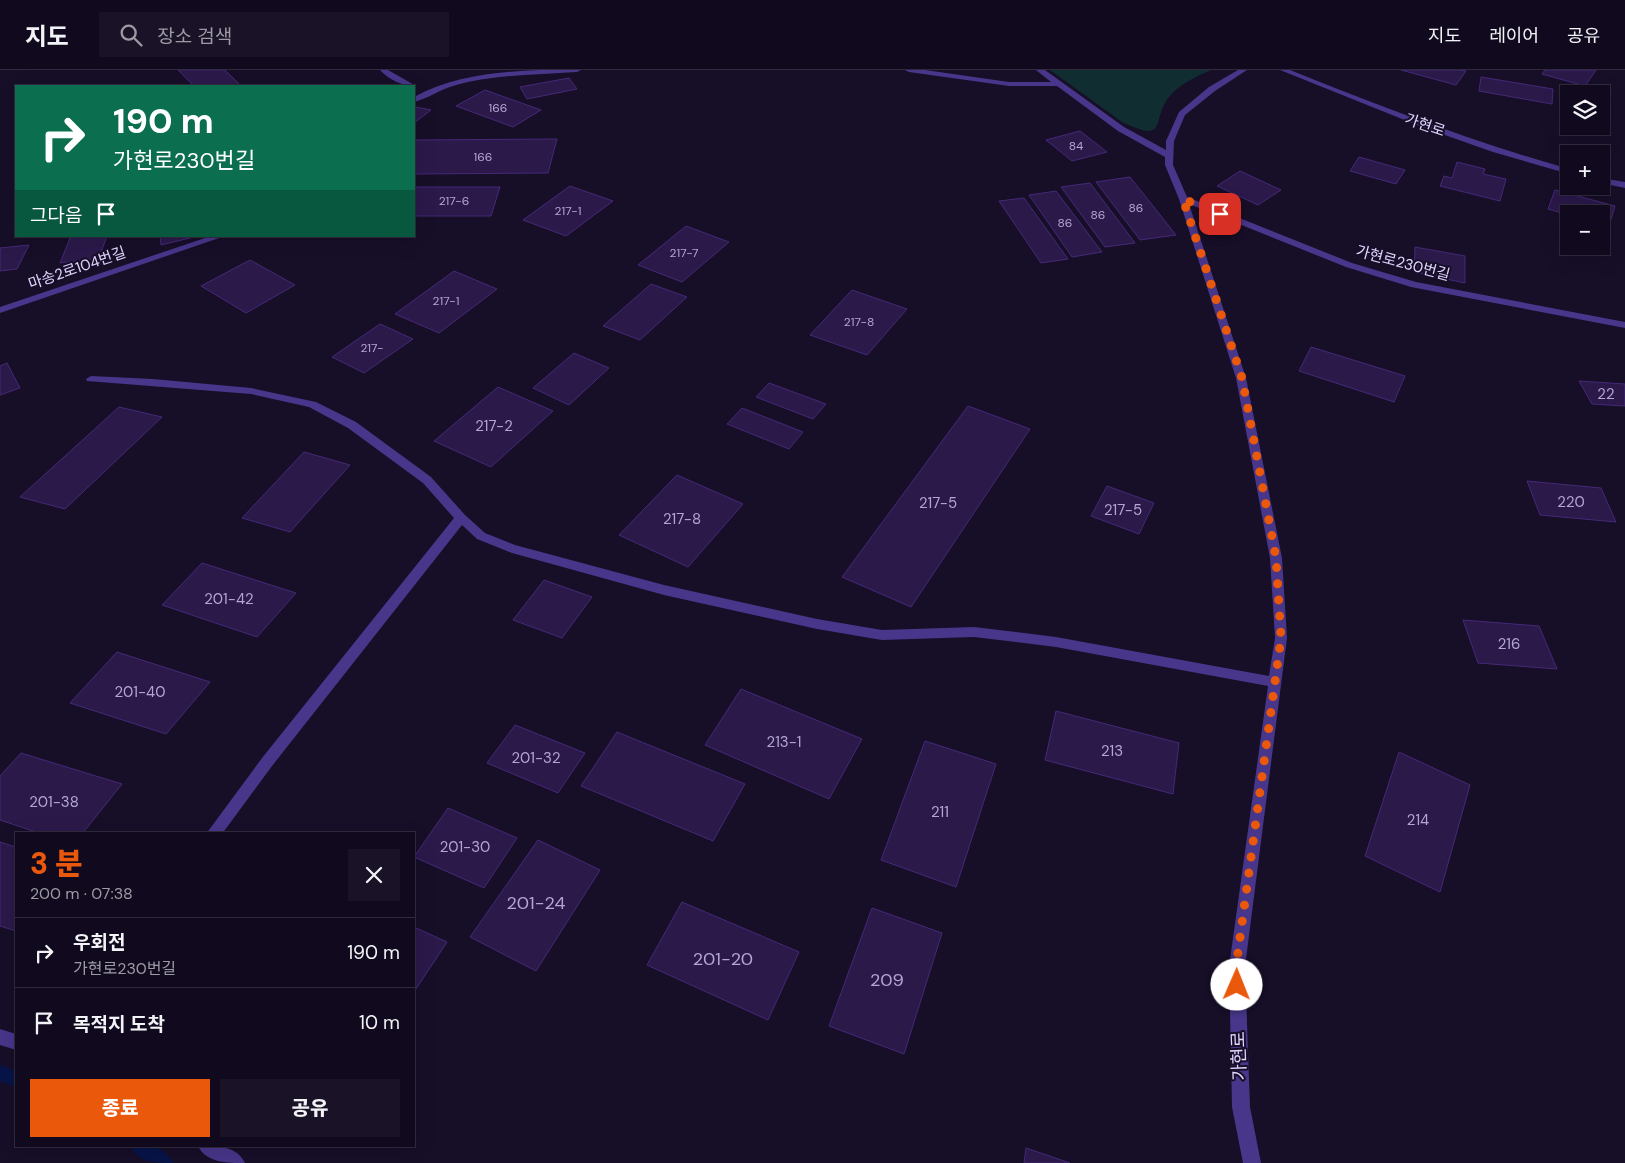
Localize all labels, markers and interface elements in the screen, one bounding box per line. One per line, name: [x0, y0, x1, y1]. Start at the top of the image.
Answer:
search box: [99, 12, 449, 57]
text: 지도: [25, 21, 69, 52]
icon: search: [117, 21, 145, 49]
text: 장소 검색: [157, 24, 232, 49]
text: 지도: [1428, 24, 1461, 48]
text: 레이어: [1489, 24, 1539, 48]
text: 공유: [1567, 24, 1600, 48]
map controls: [1560, 85, 1610, 255]
button: layers: [1560, 85, 1610, 135]
text: 190 m: [113, 98, 214, 144]
house number: 166: [489, 100, 507, 116]
icon: right: [30, 105, 95, 170]
street label: 가현로: [1402, 109, 1448, 141]
house number: 84: [1069, 138, 1083, 154]
button: +: [1560, 145, 1610, 195]
text: 가현로230번길: [113, 146, 255, 175]
house number: 166: [474, 149, 492, 165]
house number: 217-6: [439, 193, 469, 209]
pin: [1199, 193, 1241, 235]
icon: arrive: [92, 200, 120, 228]
house number: 86: [1129, 200, 1143, 216]
icon: arrive: [1206, 200, 1234, 228]
text: 그다음: [30, 203, 82, 228]
house number: 217-1: [555, 203, 581, 219]
button: −: [1560, 205, 1610, 255]
house number: 86: [1091, 207, 1105, 223]
house number: 86: [1058, 215, 1072, 231]
street label: 가현로230번길: [1354, 241, 1452, 285]
street label: 마송2로104번길: [26, 242, 128, 294]
house number: 217-7: [670, 245, 698, 261]
house number: 217-1: [433, 293, 459, 309]
house number: 217-8: [844, 314, 874, 330]
house number: 217-: [360, 340, 384, 356]
house number: 22: [1597, 384, 1615, 404]
house number: 217-2: [475, 416, 513, 436]
house number: 220: [1557, 492, 1585, 512]
house number: 217-5: [919, 493, 957, 513]
house number: 217-5: [1104, 500, 1142, 520]
house number: 217-8: [663, 509, 701, 529]
house number: 201-42: [204, 589, 254, 609]
house number: 216: [1498, 634, 1520, 654]
house number: 201-40: [115, 682, 165, 702]
house number: 213-1: [767, 732, 801, 752]
house number: 213: [1101, 741, 1123, 761]
house number: 201-32: [511, 748, 561, 768]
house number: 201-38: [29, 792, 79, 812]
house number: 211: [931, 802, 949, 822]
house number: 214: [1407, 810, 1429, 830]
house number: 201-30: [440, 837, 490, 857]
text: 3 분: [30, 844, 83, 883]
button: close: [348, 849, 400, 901]
text: 200 m · 07:38: [30, 883, 133, 904]
house number: 201-24: [507, 891, 565, 915]
text: 우회전: [73, 930, 125, 955]
icon: right: [30, 939, 58, 967]
text: 190 m: [347, 940, 400, 965]
house number: 201-20: [693, 947, 753, 971]
text: 가현로230번길: [73, 958, 176, 979]
position arrow: [1210, 958, 1262, 1010]
house number: 209: [870, 968, 904, 992]
icon: arrive: [30, 1009, 58, 1037]
text: 10 m: [359, 1010, 400, 1035]
text: 목적지 도착: [73, 1012, 165, 1037]
street label: 가현로: [1226, 1031, 1252, 1081]
button: 종료: [30, 1079, 210, 1137]
button: 공유: [220, 1079, 400, 1137]

